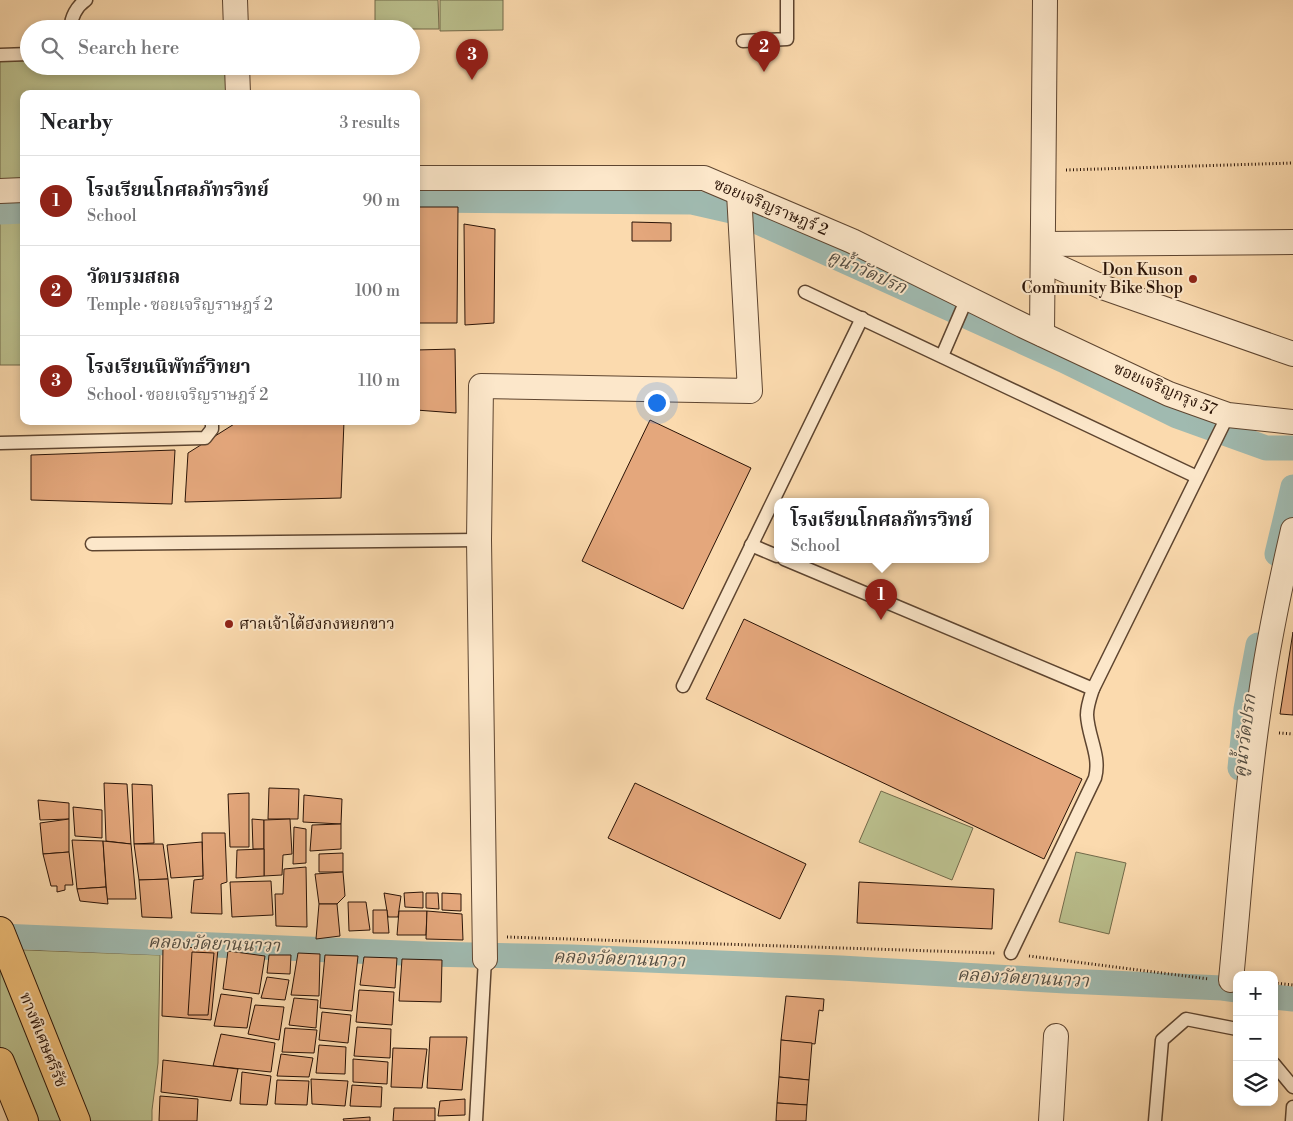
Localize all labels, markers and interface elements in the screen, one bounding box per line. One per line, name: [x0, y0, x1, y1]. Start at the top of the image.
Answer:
search box: [20, 20, 420, 75]
pin: 2: [748, 31, 780, 72]
icon: search: [38, 34, 66, 62]
text: Search here: [78, 36, 179, 60]
pin: 3: [456, 39, 488, 80]
text: Nearby: [40, 110, 113, 136]
text: 3 results: [339, 113, 400, 133]
street label: ซอยเจริญราษฎร์ 2: [711, 174, 831, 240]
text: โรงเรียนโกศลภัทรวิทย์: [87, 178, 269, 202]
text: 1: [52, 191, 60, 211]
text: 90 m: [362, 191, 400, 211]
text: School: [87, 206, 136, 226]
water label: คูน้ำวัดปรก: [824, 242, 912, 300]
place label: Don Kuson Community Bike Shop: [1021, 260, 1183, 298]
text: วัดบรมสถล: [87, 265, 180, 289]
marker: Don Kuson Community Bike Shop: [1187, 273, 1199, 285]
text: 2: [51, 281, 61, 301]
text: 100 m: [355, 281, 400, 301]
text: Temple · ซอยเจริญราษฎร์ 2: [87, 295, 273, 315]
text: โรงเรียนนิพัทธ์วิทยา: [87, 355, 251, 379]
street label: ซอยเจริญกรุง 57: [1110, 358, 1220, 421]
text: 3: [51, 371, 61, 391]
text: 110 m: [358, 371, 400, 391]
text: School · ซอยเจริญราษฎร์ 2: [87, 385, 268, 405]
your location: [644, 390, 670, 416]
popup: [774, 498, 989, 563]
text: โรงเรียนโกศลภัทรวิทย์: [791, 508, 972, 532]
text: School: [791, 536, 840, 556]
pin: 1: [865, 579, 897, 620]
place label: ศาลเจ้าไต้ฮงกงหยกขาว: [239, 613, 395, 634]
marker: ศาลเจ้าไต้ฮงกงหยกขาว: [223, 618, 235, 630]
water label: คูน้ำวัดปรก: [1226, 692, 1262, 779]
water label: คลองวัดยานนาวา: [148, 930, 282, 958]
water label: คลองวัดยานนาวา: [553, 945, 687, 973]
water label: คลองวัดยานนาวา: [956, 963, 1091, 993]
map controls: [1233, 971, 1278, 1106]
button: +: [1233, 971, 1278, 1016]
street label: ทางพิเศษศรีรัช: [15, 990, 71, 1090]
button: −: [1233, 1016, 1278, 1061]
button: layers: [1233, 1061, 1278, 1106]

